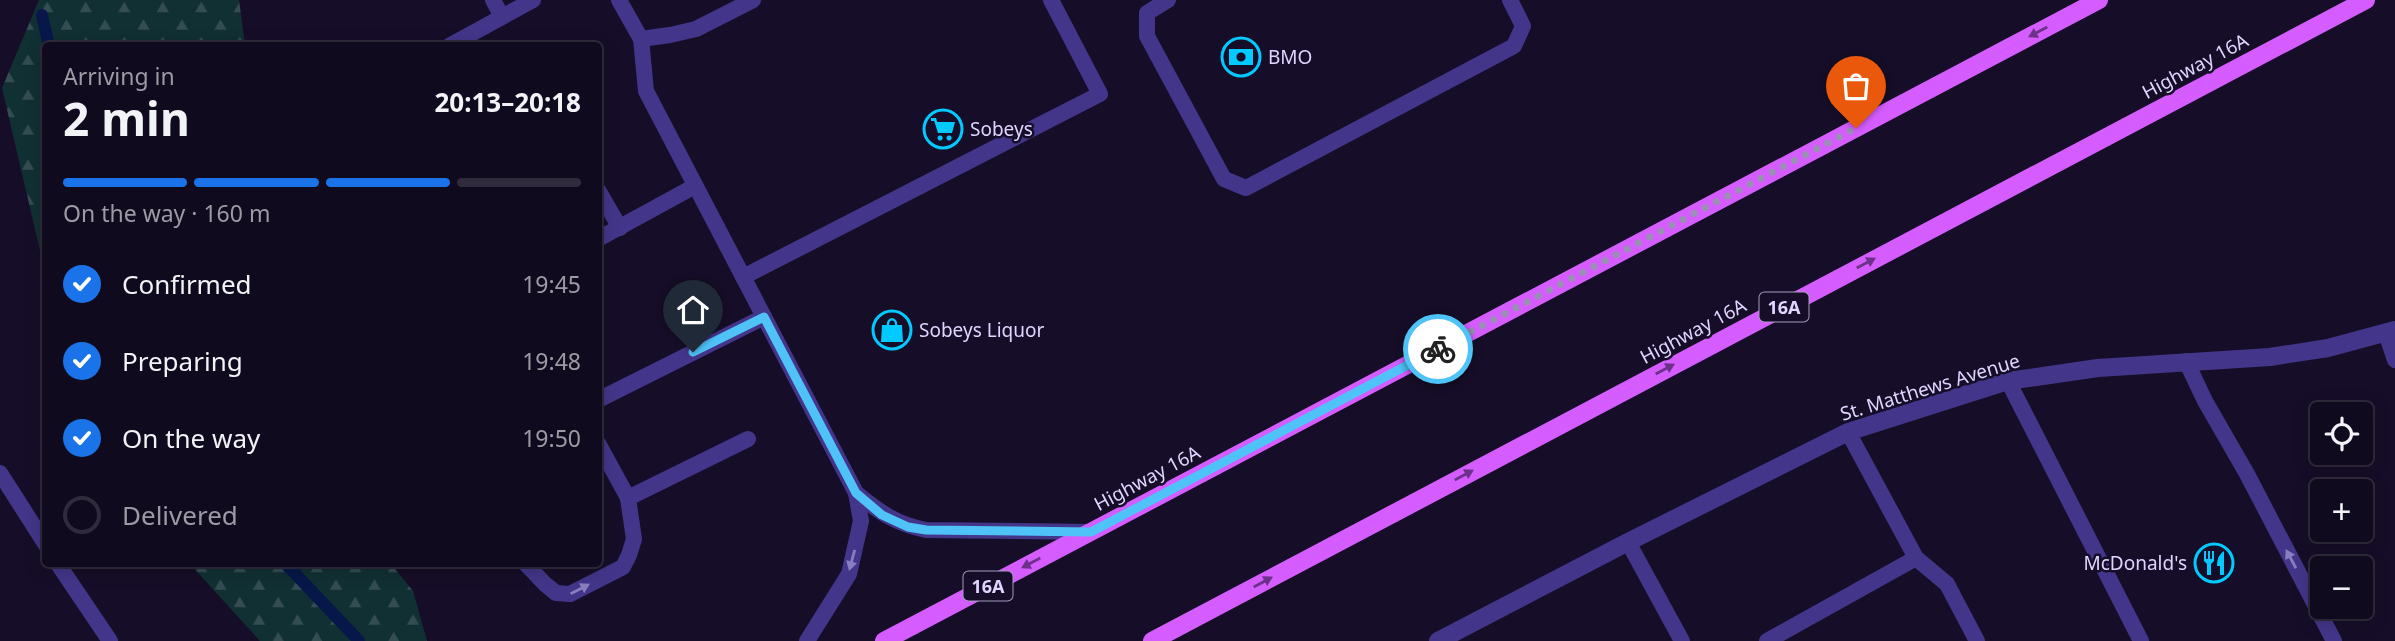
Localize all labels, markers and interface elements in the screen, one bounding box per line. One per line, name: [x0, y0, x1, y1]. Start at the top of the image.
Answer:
one-way arrow: [2029, 26, 2048, 38]
street label: Highway 16A: [2137, 27, 2253, 105]
bank icon: BMO: [1220, 36, 1262, 78]
place label: BMO: [1268, 44, 1312, 70]
pin: [1826, 56, 1886, 128]
text: Arriving in: [63, 60, 175, 92]
icon: bag: [1837, 67, 1875, 105]
text: 20:13–20:18: [434, 84, 581, 120]
text: 2 min: [63, 87, 190, 149]
supermarket icon: Sobeys: [922, 108, 964, 150]
place label: Sobeys: [970, 116, 1033, 142]
text: On the way · 160 m: [63, 197, 270, 229]
one-way arrow: [1857, 258, 1877, 270]
icon: check: [63, 265, 101, 303]
text: Confirmed: [122, 266, 252, 302]
text: 19:45: [522, 268, 581, 300]
pin: [663, 280, 723, 352]
icon: home: [674, 291, 712, 329]
street label: Highway 16A: [1635, 292, 1751, 370]
road number: 16A: [1760, 292, 1809, 321]
shop icon: Sobeys Liquor: [871, 309, 913, 351]
courier: [1403, 314, 1473, 384]
place label: Sobeys Liquor: [919, 317, 1044, 343]
icon: bike: [1419, 330, 1457, 368]
icon: check: [63, 342, 101, 380]
text: Preparing: [122, 343, 243, 379]
text: 19:48: [522, 345, 581, 377]
street label: St. Matthews Avenue: [1837, 347, 2023, 427]
one-way arrow: [1655, 364, 1675, 375]
map controls: [2310, 402, 2373, 619]
button: locate: [2310, 402, 2373, 465]
icon: check: [63, 419, 101, 457]
text: On the way: [122, 420, 260, 456]
text: 19:50: [522, 422, 581, 454]
street label: Highway 16A: [1089, 439, 1205, 517]
one-way arrow: [1454, 469, 1474, 481]
button: +: [2310, 479, 2373, 542]
text: Delivered: [122, 497, 238, 533]
restaurant icon: McDonald's: [2193, 542, 2235, 584]
one-way arrow: [2286, 549, 2297, 569]
one-way arrow: [847, 550, 857, 571]
place label: McDonald's: [2083, 550, 2187, 576]
button: −: [2310, 556, 2373, 619]
one-way arrow: [1021, 558, 1041, 569]
road number: 16A: [964, 572, 1012, 600]
one-way arrow: [1253, 577, 1273, 588]
one-way arrow: [571, 583, 591, 595]

